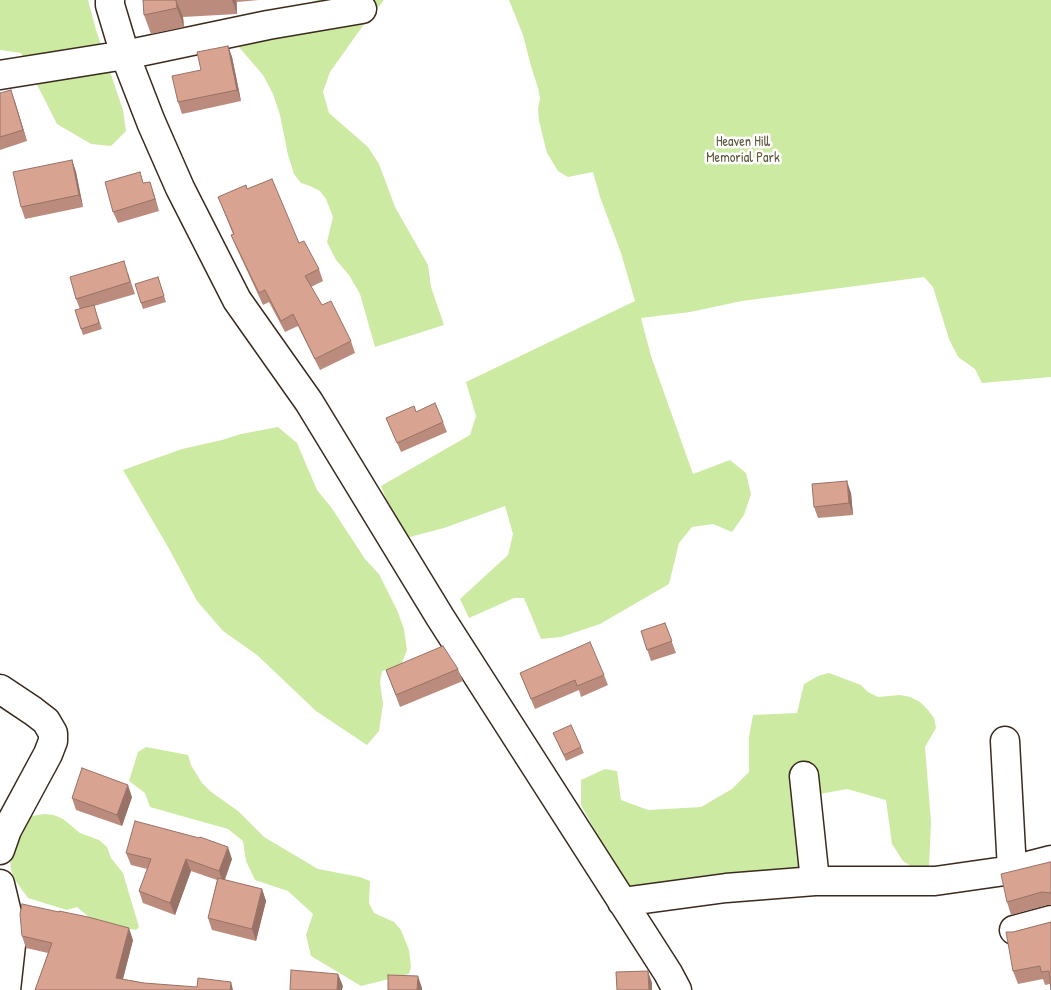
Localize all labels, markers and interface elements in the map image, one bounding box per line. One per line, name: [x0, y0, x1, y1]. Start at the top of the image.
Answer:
park label: Heaven Hill Memorial Park: [706, 134, 780, 166]

